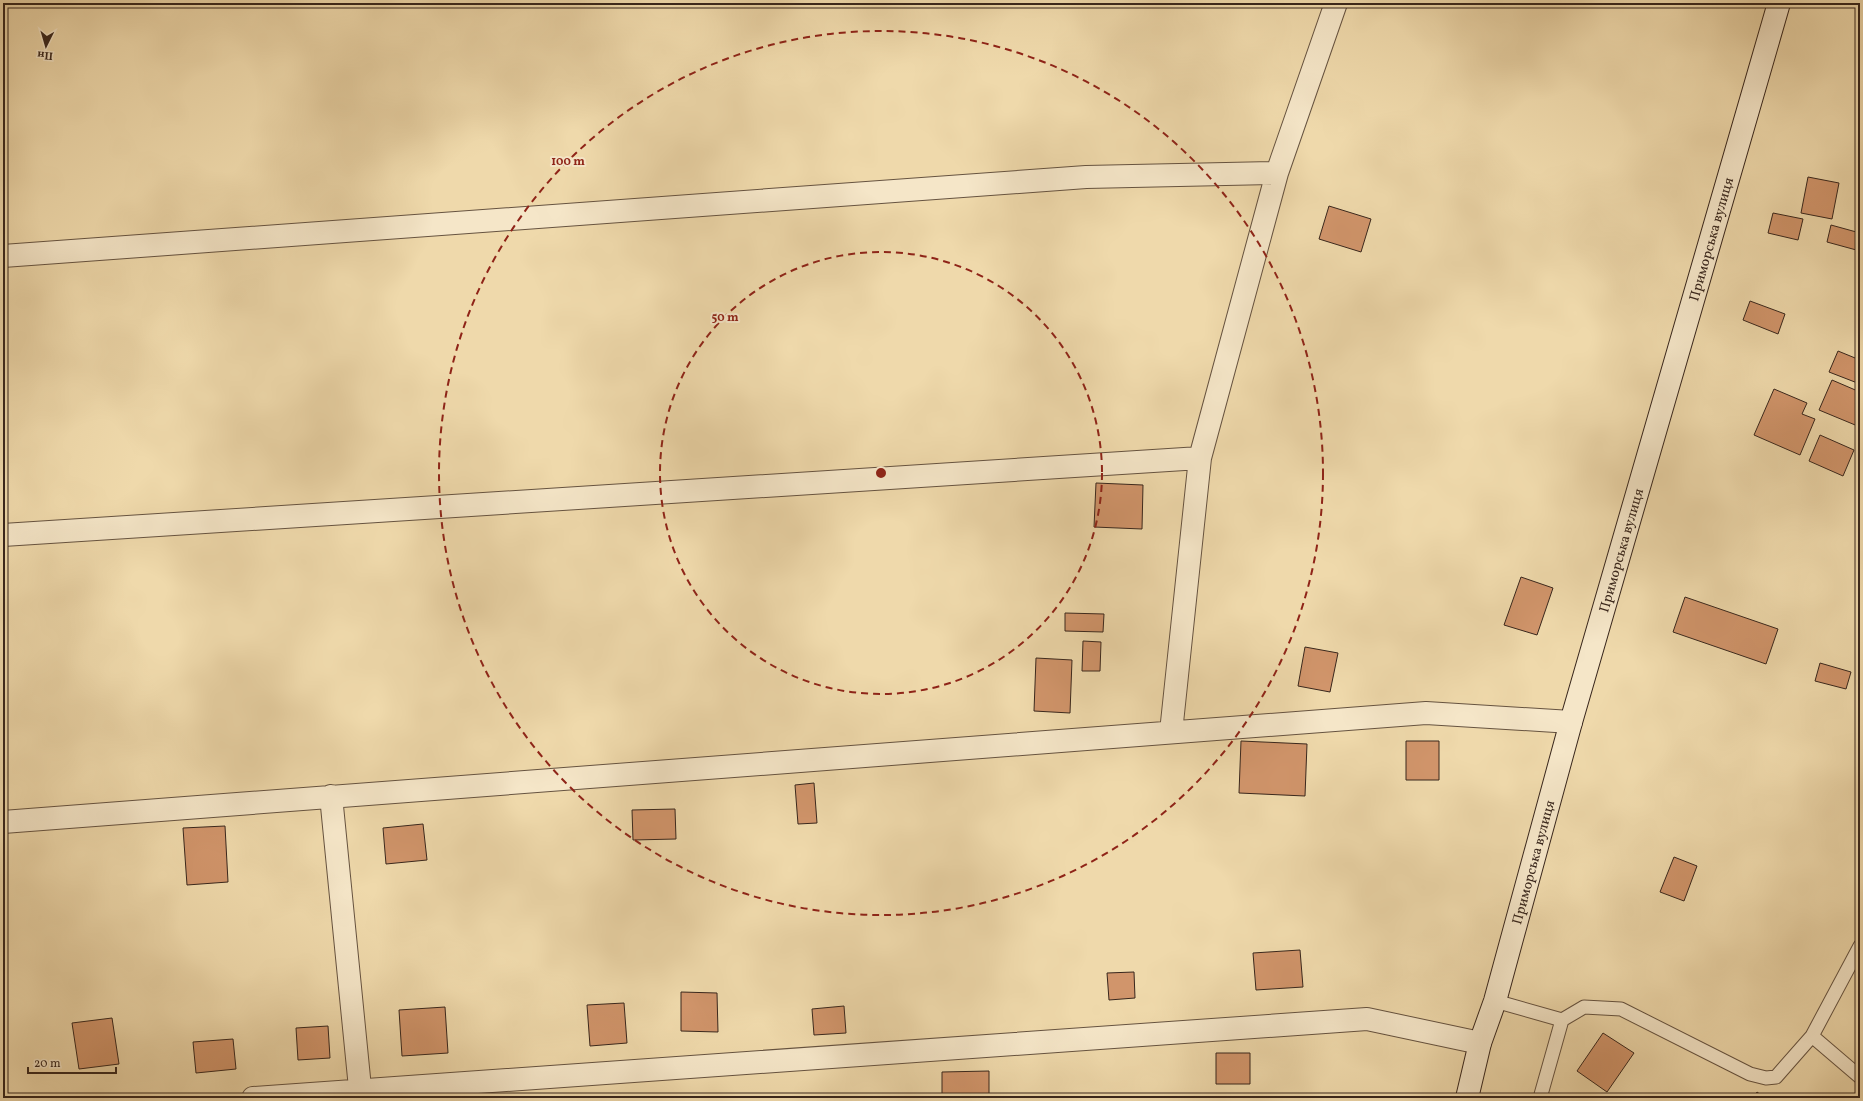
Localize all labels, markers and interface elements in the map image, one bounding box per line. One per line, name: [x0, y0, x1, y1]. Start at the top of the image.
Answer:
north arrow: [26, 26, 66, 66]
text: Пн: [37, 46, 54, 63]
text: 100 m: [551, 154, 585, 170]
street label: Приморська вулиця: [1685, 175, 1739, 304]
text: 50 m: [711, 310, 739, 326]
centre of rings: [874, 466, 888, 480]
street label: Приморська вулиця: [1595, 487, 1649, 615]
street label: Приморська вулиця: [1508, 798, 1560, 927]
scale bar: [28, 1049, 116, 1075]
text: 20 m: [34, 1056, 61, 1072]

